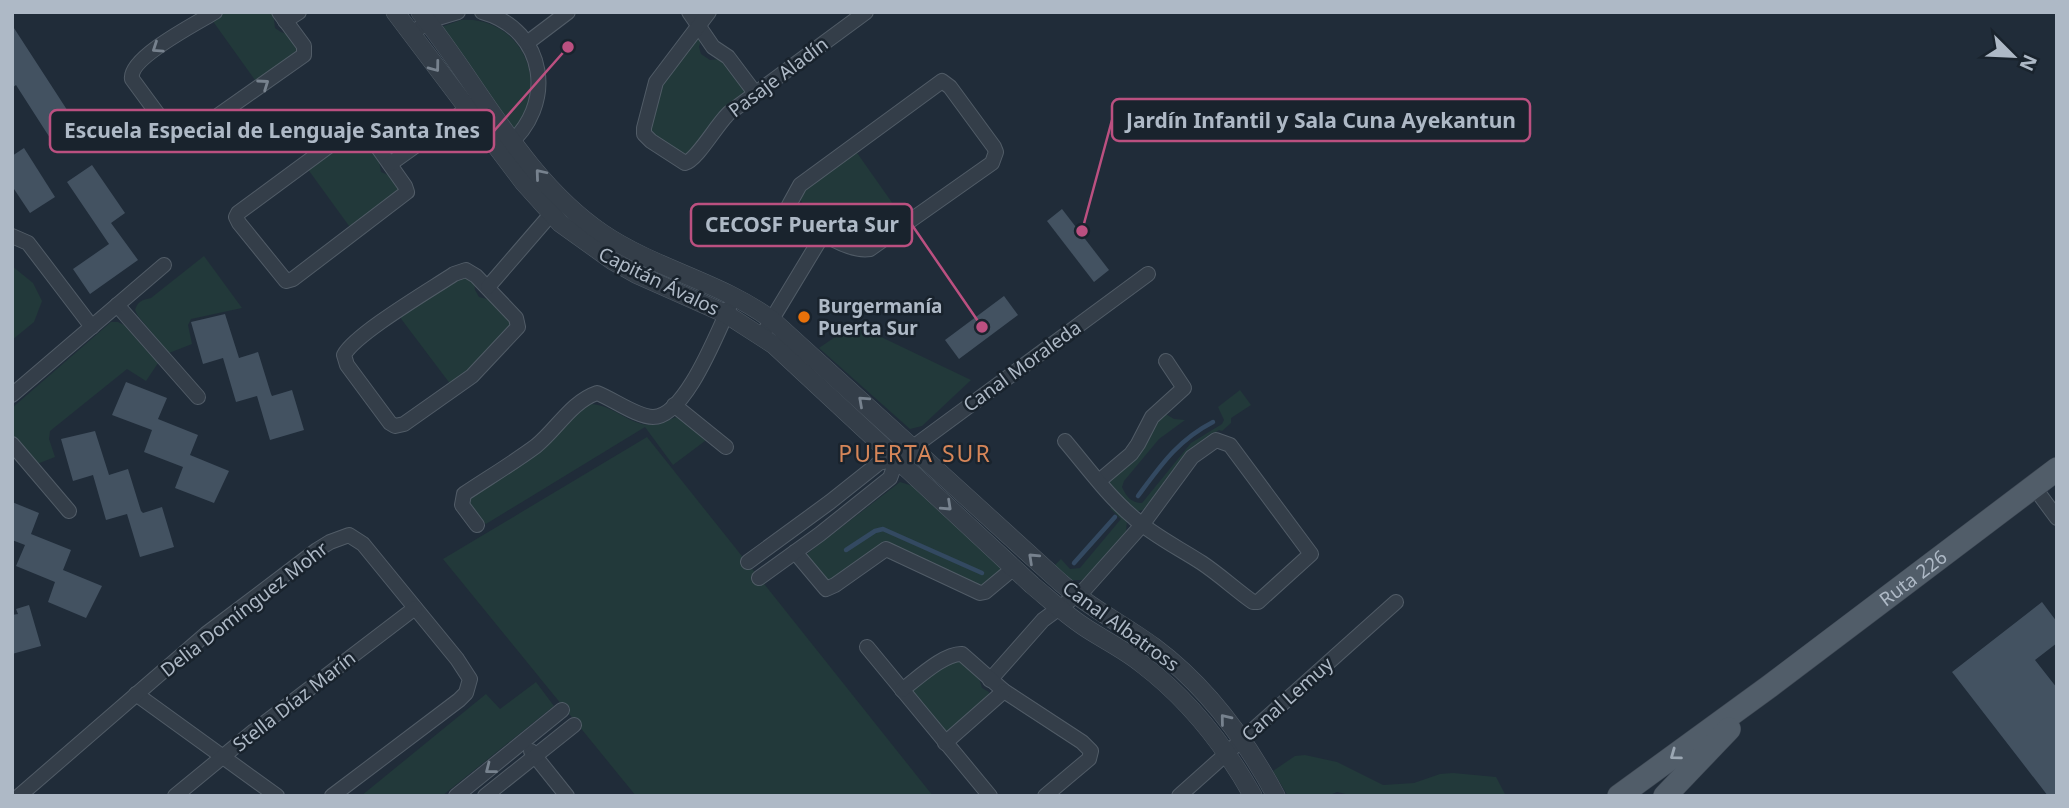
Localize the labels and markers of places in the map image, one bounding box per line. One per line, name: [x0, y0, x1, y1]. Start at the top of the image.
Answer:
callout: Jardín Infantil y Sala Cuna Ayekantun: [1112, 99, 1530, 141]
callout: Escuela Especial de Lenguaje Santa Ines: [50, 110, 494, 152]
callout: CECOSF Puerta Sur: [691, 204, 912, 246]
place label: Burgermanía Puerta Sur: [818, 293, 942, 341]
marker: Burgermanía Puerta Sur: [796, 309, 812, 325]

